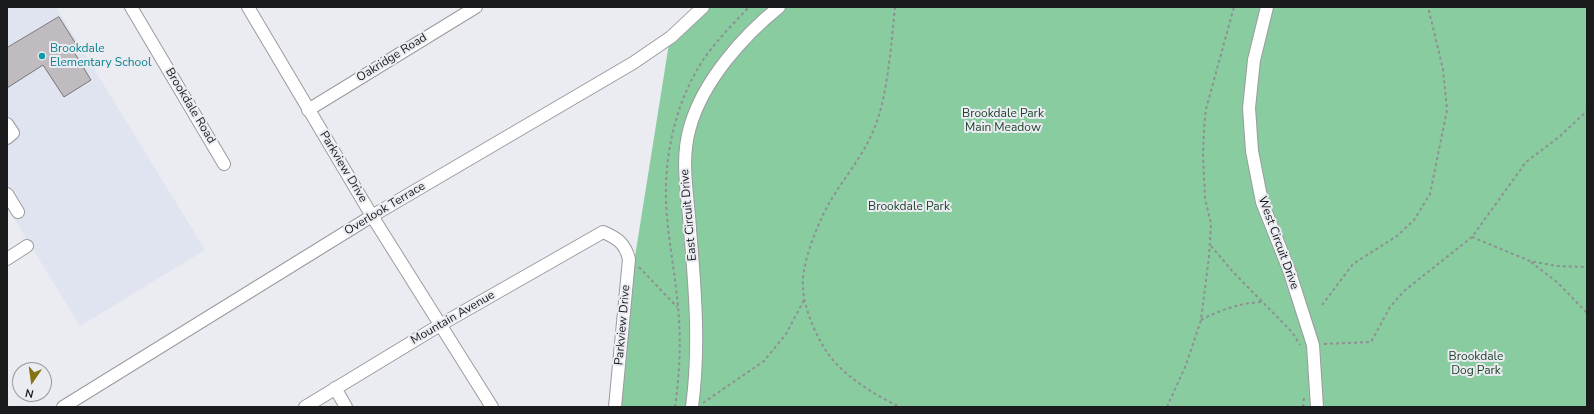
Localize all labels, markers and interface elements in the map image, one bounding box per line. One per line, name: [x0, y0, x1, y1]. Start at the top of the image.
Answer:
street label: Oakridge Road: [354, 31, 430, 85]
place label: Brookdale Elementary School: [50, 42, 151, 70]
marker: Brookdale Elementary School: [37, 51, 47, 61]
street label: Brookdale Road: [162, 66, 218, 146]
park label: Brookdale Park Main Meadow: [962, 107, 1044, 135]
street label: Parkview Drive: [316, 129, 370, 205]
street label: East Circuit Drive: [678, 168, 700, 262]
street label: Overlook Terrace: [342, 179, 428, 239]
street label: West Circuit Drive: [1255, 195, 1301, 291]
park label: Brookdale Park: [868, 200, 950, 214]
street label: Parkview Drive: [612, 284, 634, 366]
street label: Mountain Avenue: [408, 288, 498, 348]
park label: Brookdale Dog Park: [1449, 350, 1503, 378]
north arrow: [12, 362, 52, 402]
text: N: [24, 385, 35, 401]

